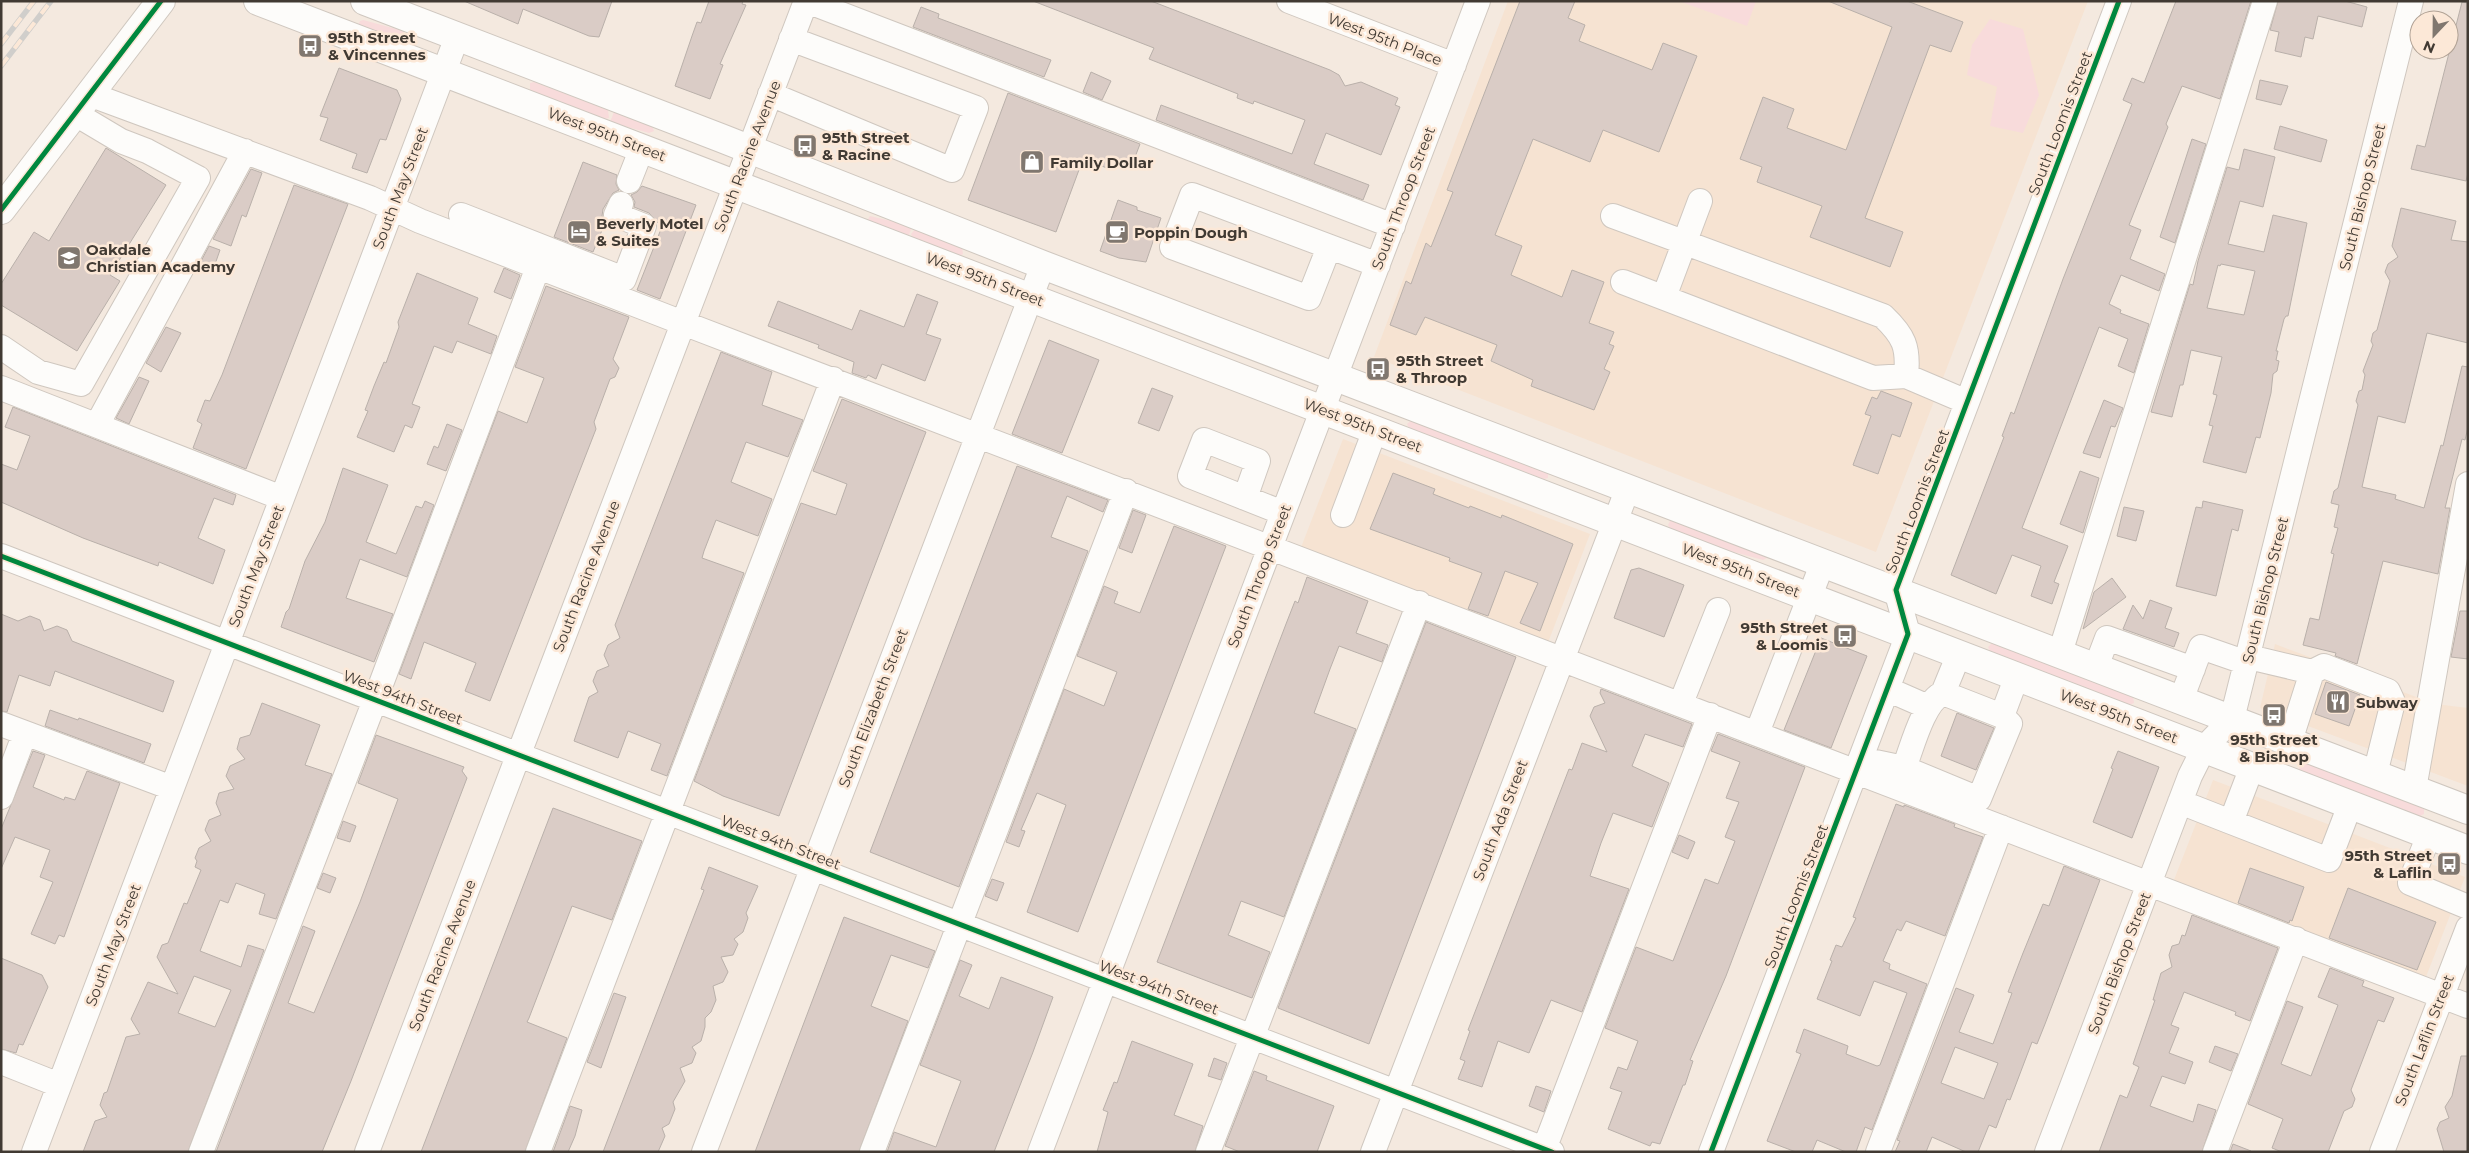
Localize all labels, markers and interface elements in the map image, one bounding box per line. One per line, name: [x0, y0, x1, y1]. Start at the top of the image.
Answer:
street label: West 95th Place: [1325, 8, 1445, 70]
north arrow: [2409, 10, 2459, 60]
place label: 95th Street & Vincennes: [328, 28, 426, 64]
bus stop icon: 95th Street & Vincennes: [297, 33, 323, 59]
text: N: [2421, 37, 2438, 58]
street label: South Loomis Street: [2024, 48, 2096, 198]
street label: South Racine Avenue: [709, 78, 785, 234]
street label: West 95th Street: [545, 103, 669, 165]
street label: South Bishop Street: [2335, 122, 2389, 272]
street label: South May Street: [368, 124, 432, 252]
street label: South Throop Street: [1367, 124, 1439, 272]
place label: 95th Street & Racine: [822, 128, 910, 164]
bus stop icon: 95th Street & Racine: [792, 133, 818, 159]
shop icon: Family Dollar: [1019, 149, 1045, 175]
place label: Family Dollar: [1050, 153, 1154, 172]
place label: Beverly Motel & Suites: [596, 214, 704, 250]
hotel icon: Beverly Motel & Suites: [566, 219, 592, 245]
cafe icon: Poppin Dough: [1104, 219, 1130, 245]
place label: Poppin Dough: [1134, 223, 1248, 242]
place label: Oakdale Christian Academy: [86, 240, 236, 276]
school or university icon: Oakdale Christian Academy: [56, 245, 82, 271]
street label: West 95th Street: [923, 248, 1047, 310]
place label: 95th Street & Throop: [1396, 351, 1484, 387]
bus stop icon: 95th Street & Throop: [1365, 356, 1391, 382]
street label: West 95th Street: [1301, 394, 1425, 456]
street label: South Loomis Street: [1881, 426, 1953, 576]
street label: South Racine Avenue: [548, 498, 624, 654]
street label: South May Street: [224, 502, 288, 630]
street label: South Throop Street: [1223, 502, 1295, 650]
street label: South Bishop Street: [2238, 515, 2292, 665]
street label: West 95th Street: [1679, 539, 1803, 601]
place label: 95th Street & Loomis: [1740, 618, 1828, 654]
bus stop icon: 95th Street & Loomis: [1832, 623, 1858, 649]
street label: South Elizabeth Street: [834, 626, 912, 790]
street label: West 94th Street: [340, 665, 466, 729]
street label: West 95th Street: [2057, 685, 2181, 747]
restaurant icon: Subway: [2325, 689, 2351, 715]
place label: Subway: [2356, 693, 2419, 712]
bus stop icon: 95th Street & Bishop: [2261, 702, 2287, 728]
place label: 95th Street & Bishop: [2230, 730, 2318, 766]
street label: South Ada Street: [1468, 757, 1532, 883]
street label: West 94th Street: [718, 810, 844, 874]
street label: South Loomis Street: [1760, 821, 1832, 971]
place label: 95th Street & Laflin: [2344, 846, 2432, 882]
bus stop icon: 95th Street & Laflin: [2436, 851, 2462, 877]
street label: South Racine Avenue: [404, 877, 480, 1033]
street label: South May Street: [81, 881, 145, 1009]
street label: South Bishop Street: [2083, 889, 2155, 1037]
street label: West 94th Street: [1096, 955, 1222, 1019]
street label: South Laflin Street: [2390, 972, 2458, 1108]

